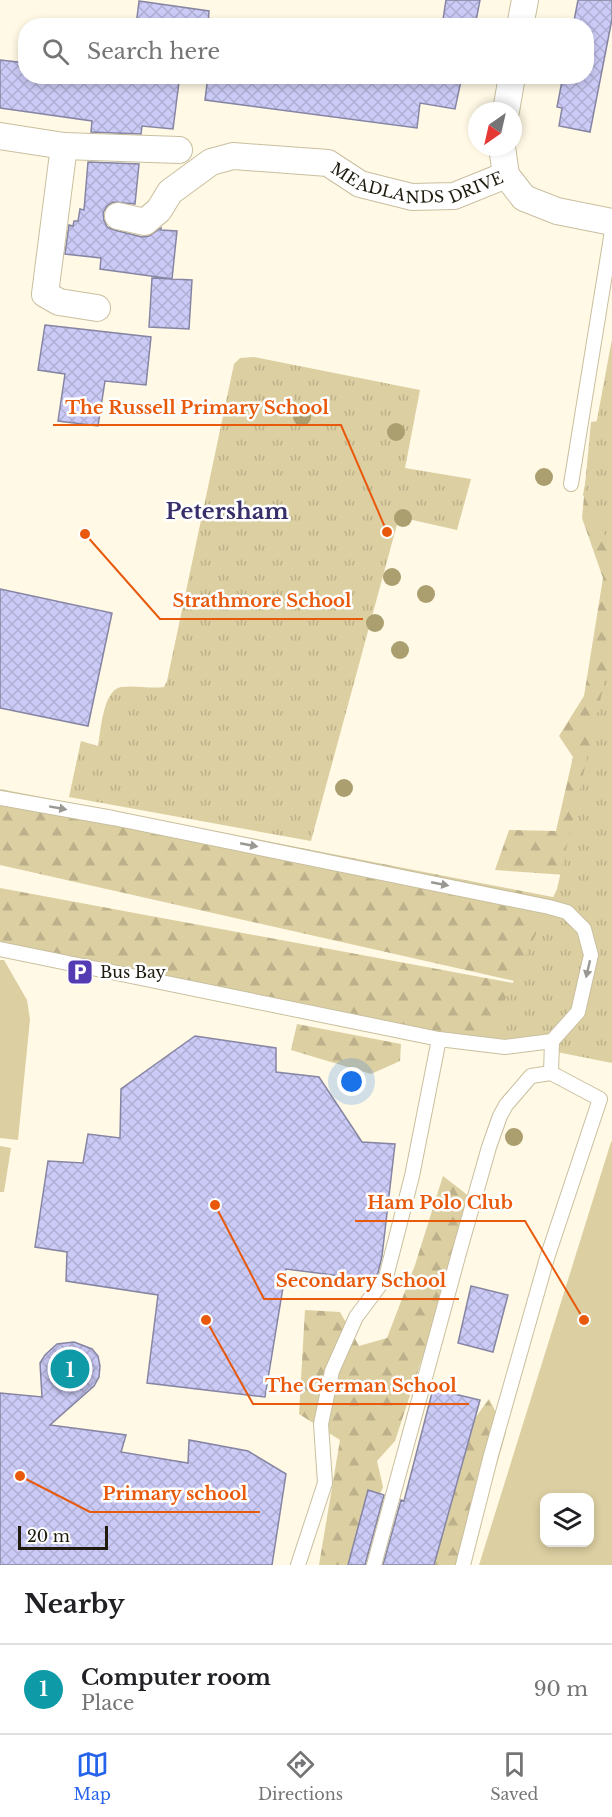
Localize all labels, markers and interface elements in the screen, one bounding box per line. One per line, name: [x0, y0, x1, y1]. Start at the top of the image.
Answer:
search box: [18, 18, 594, 84]
icon: search: [39, 35, 72, 68]
text: Search here: [87, 38, 220, 65]
north arrow: [468, 102, 522, 156]
street label: MEADLANDS DRIVE: [327, 158, 506, 207]
callout: The Russell Primary School: [53, 389, 341, 425]
text: The Russell Primary School: [65, 397, 329, 419]
district label: Petersham: [165, 498, 289, 525]
callout: Strathmore School: [160, 583, 363, 619]
text: Strathmore School: [173, 590, 352, 612]
one-way arrow: [48, 804, 67, 813]
one-way arrow: [240, 841, 259, 850]
one-way arrow: [431, 880, 450, 889]
parking icon: Bus Bay: [65, 957, 95, 987]
one-way arrow: [582, 960, 592, 978]
place label: Bus Bay: [100, 962, 167, 982]
your location: [337, 1067, 366, 1096]
callout: Ham Polo Club: [355, 1185, 525, 1221]
text: Ham Polo Club: [367, 1192, 513, 1214]
callout: Secondary School: [264, 1263, 459, 1299]
text: Secondary School: [276, 1270, 447, 1292]
pin: 1: [50, 1346, 90, 1392]
callout: The German School: [253, 1368, 469, 1404]
text: The German School: [265, 1375, 457, 1397]
callout: Primary school: [90, 1476, 260, 1512]
text: Primary school: [103, 1483, 248, 1505]
map controls: [540, 1493, 594, 1547]
button: layers: [540, 1493, 594, 1547]
scale bar: [18, 1523, 108, 1550]
text: 20 m: [27, 1526, 70, 1546]
text: Nearby: [24, 1588, 125, 1620]
text: Computer room: [81, 1664, 271, 1691]
text: 1: [39, 1677, 48, 1701]
text: 90 m: [534, 1677, 588, 1701]
text: Place: [81, 1691, 135, 1715]
tab: Map: [74, 1748, 111, 1804]
tab: Directions: [258, 1748, 343, 1804]
tab: Saved: [490, 1748, 538, 1804]

